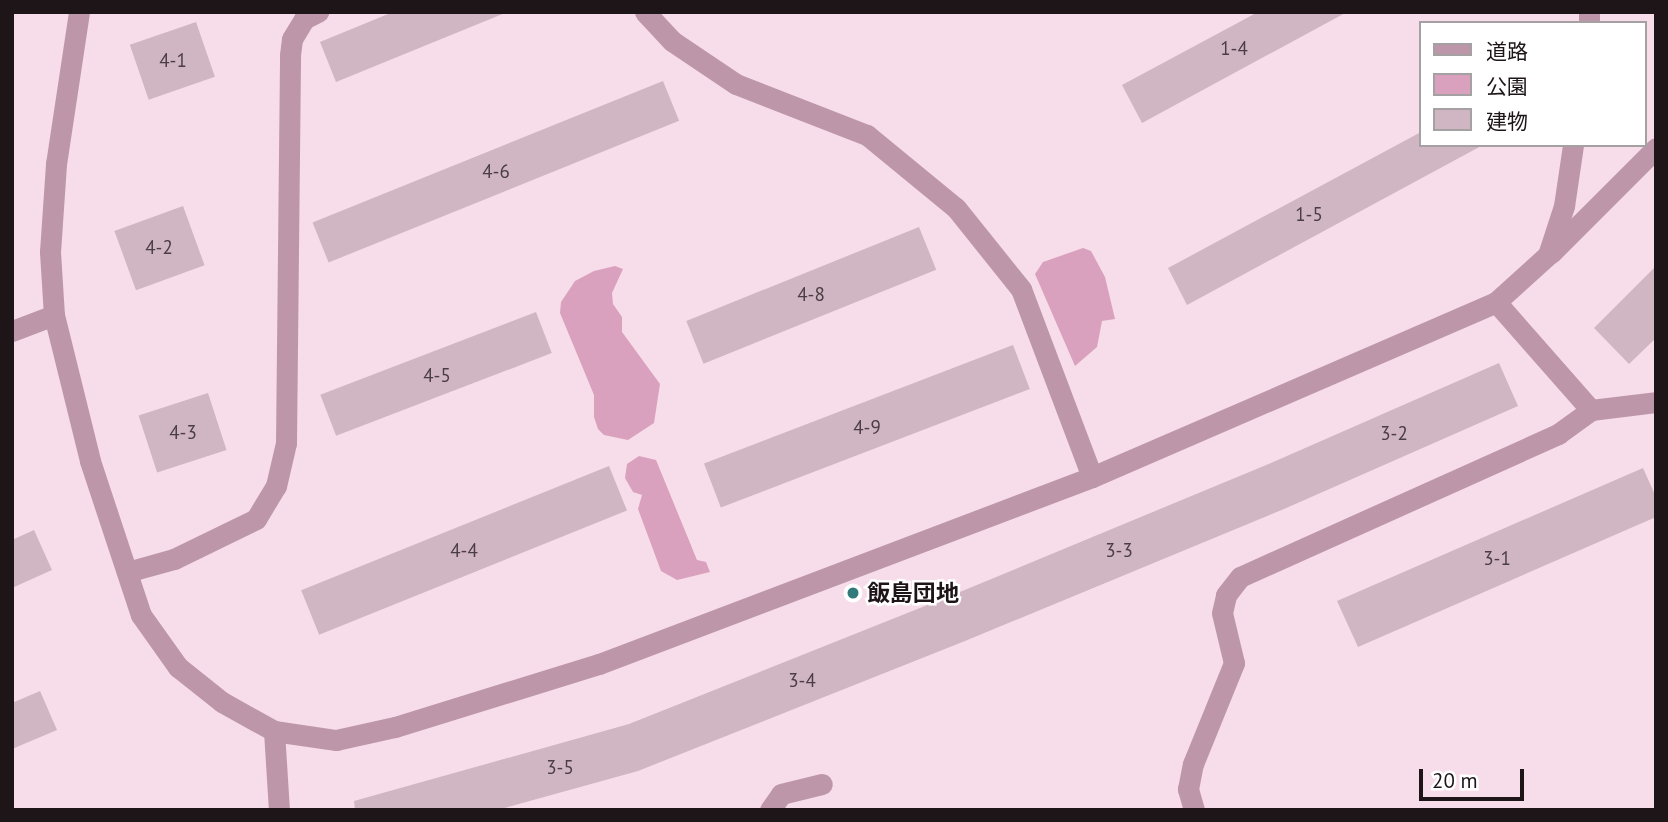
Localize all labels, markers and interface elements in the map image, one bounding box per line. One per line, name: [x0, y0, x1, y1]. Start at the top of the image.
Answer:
legend: [1420, 21, 1647, 147]
house number: 1-4: [1220, 38, 1248, 60]
text: 道路: [1486, 38, 1528, 65]
house number: 4-1: [159, 50, 187, 72]
text: 公園: [1486, 73, 1528, 100]
text: 建物: [1486, 108, 1528, 135]
house number: 4-6: [482, 161, 510, 183]
house number: 1-5: [1295, 204, 1323, 226]
house number: 4-2: [145, 237, 173, 259]
house number: 4-8: [797, 284, 825, 306]
house number: 4-5: [423, 365, 451, 387]
house number: 4-9: [853, 417, 881, 439]
house number: 4-3: [169, 422, 197, 444]
house number: 3-2: [1380, 423, 1408, 445]
house number: 4-4: [450, 540, 478, 562]
house number: 3-3: [1105, 540, 1133, 562]
house number: 3-1: [1483, 548, 1511, 570]
place label: 飯島団地: [867, 579, 959, 607]
marker: 飯島団地: [845, 585, 861, 601]
house number: 3-4: [788, 670, 816, 692]
scale bar: [1423, 756, 1528, 800]
house number: 3-5: [546, 757, 574, 779]
text: 20 m: [1432, 767, 1478, 794]

